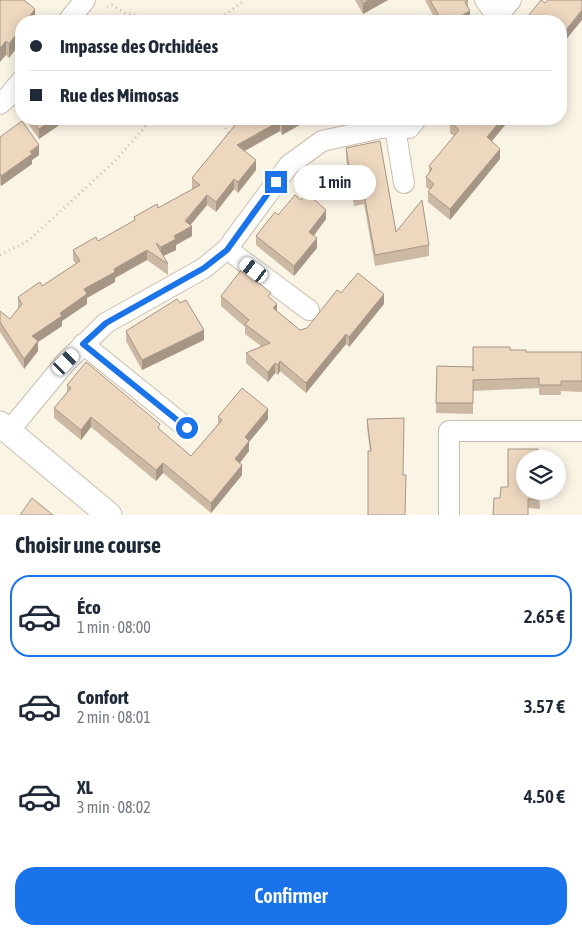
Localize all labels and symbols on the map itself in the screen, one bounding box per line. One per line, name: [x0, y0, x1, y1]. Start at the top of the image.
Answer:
callout: 1 min: [294, 164, 376, 200]
route end: [265, 171, 287, 193]
car: [237, 255, 270, 285]
car: [50, 346, 81, 378]
route start: [176, 417, 198, 439]

